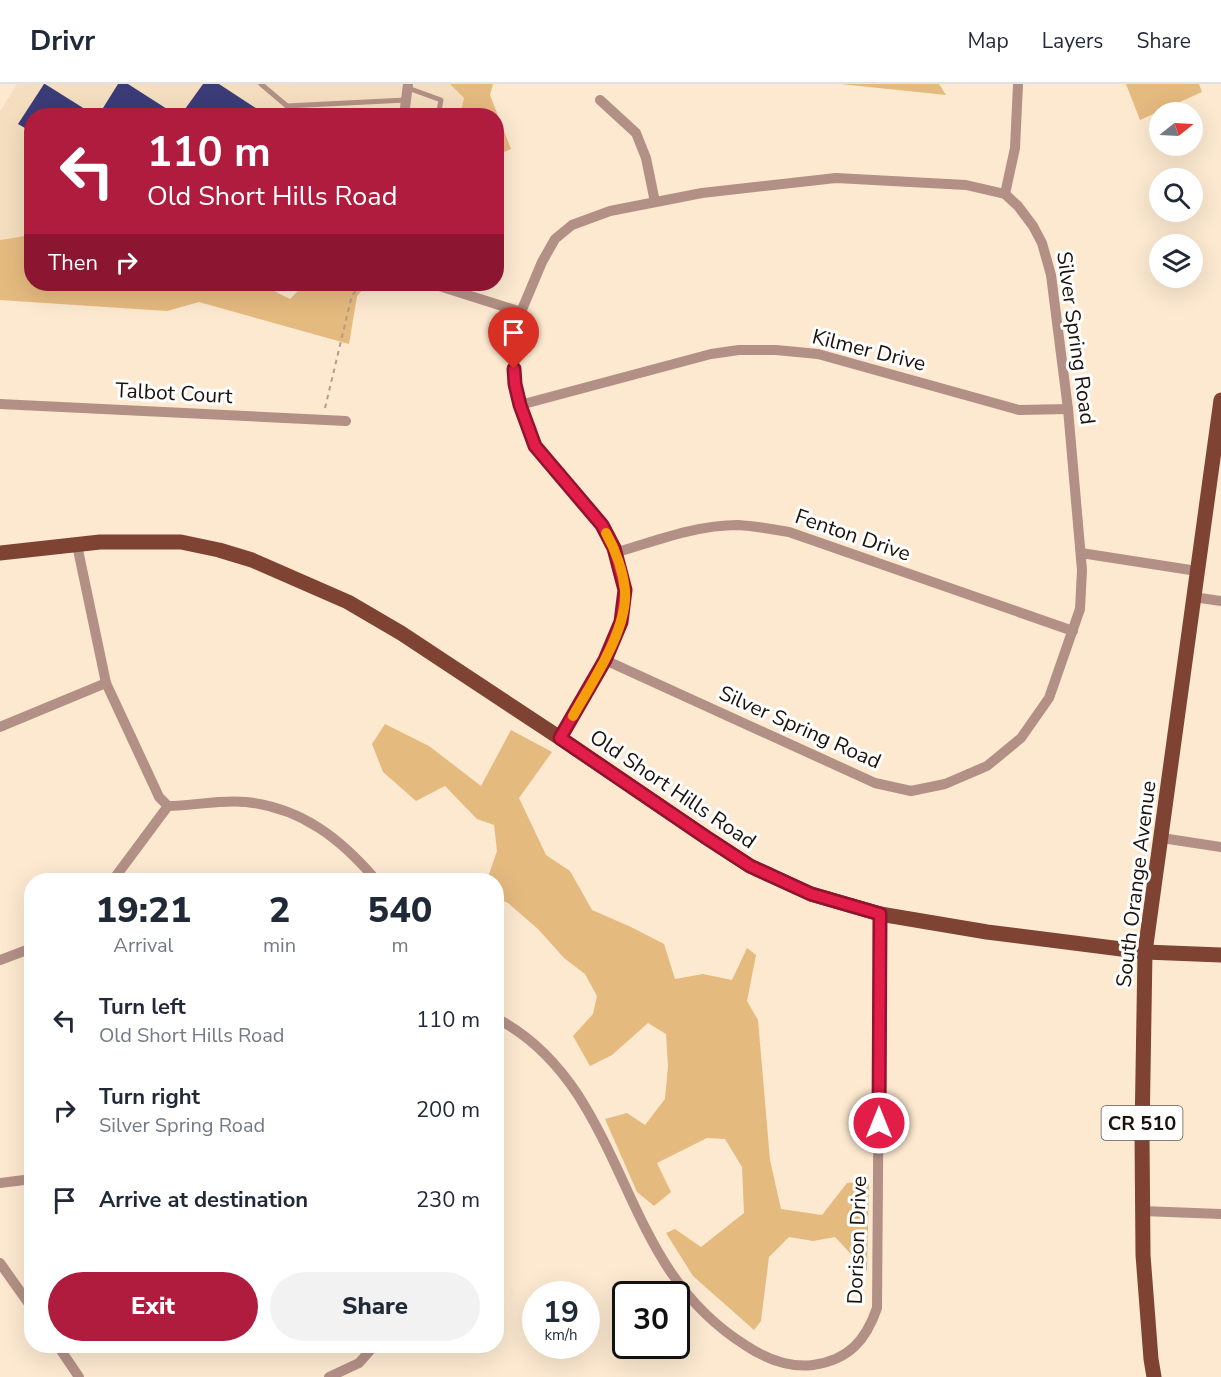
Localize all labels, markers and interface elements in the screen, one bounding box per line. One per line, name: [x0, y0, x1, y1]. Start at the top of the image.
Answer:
text: Drivr: [30, 22, 95, 60]
text: Map: [967, 27, 1009, 55]
text: Layers: [1042, 27, 1103, 55]
text: Share: [1136, 27, 1191, 55]
north arrow: [1149, 102, 1203, 156]
map controls: [1149, 102, 1203, 288]
text: 110 m: [147, 124, 271, 181]
icon: left: [48, 132, 126, 210]
button: search: [1149, 168, 1203, 222]
text: Old Short Hills Road: [147, 178, 397, 215]
button: layers: [1149, 234, 1203, 288]
icon: right: [110, 246, 143, 279]
text: Then: [48, 248, 98, 278]
street label: Silver Spring Road: [1050, 250, 1102, 426]
pin: [488, 307, 539, 369]
icon: arrive: [497, 316, 530, 349]
street label: Kilmer Drive: [809, 322, 929, 378]
street label: Talbot Court: [115, 376, 234, 410]
street label: Fenton Drive: [792, 502, 914, 568]
street label: Silver Spring Road: [715, 679, 885, 775]
street label: Old Short Hills Road: [584, 723, 762, 855]
street label: South Orange Avenue: [1109, 779, 1163, 989]
text: 19:21: [96, 886, 191, 935]
text: 2: [269, 886, 290, 935]
text: 540: [368, 886, 432, 935]
text: Arrival: [113, 932, 174, 959]
text: min: [263, 932, 296, 959]
text: m: [391, 932, 409, 959]
text: Turn left: [99, 992, 186, 1022]
icon: left: [48, 1004, 81, 1037]
text: 110 m: [416, 1005, 480, 1035]
text: Old Short Hills Road: [99, 1022, 284, 1049]
text: Turn right: [99, 1082, 200, 1112]
position arrow: [847, 1091, 911, 1155]
icon: right: [48, 1094, 81, 1127]
text: 200 m: [416, 1095, 480, 1125]
road number: CR 510: [1102, 1106, 1182, 1140]
text: Silver Spring Road: [99, 1112, 265, 1139]
street label: Dorison Drive: [841, 1175, 873, 1305]
icon: arrive: [48, 1184, 81, 1217]
text: Arrive at destination: [99, 1185, 308, 1215]
text: 230 m: [416, 1185, 480, 1215]
button: Exit: [48, 1272, 258, 1341]
button: Share: [270, 1272, 480, 1341]
speed limit sign: 30: [612, 1281, 690, 1359]
text: 19: [543, 1292, 579, 1333]
text: km/h: [544, 1325, 578, 1345]

